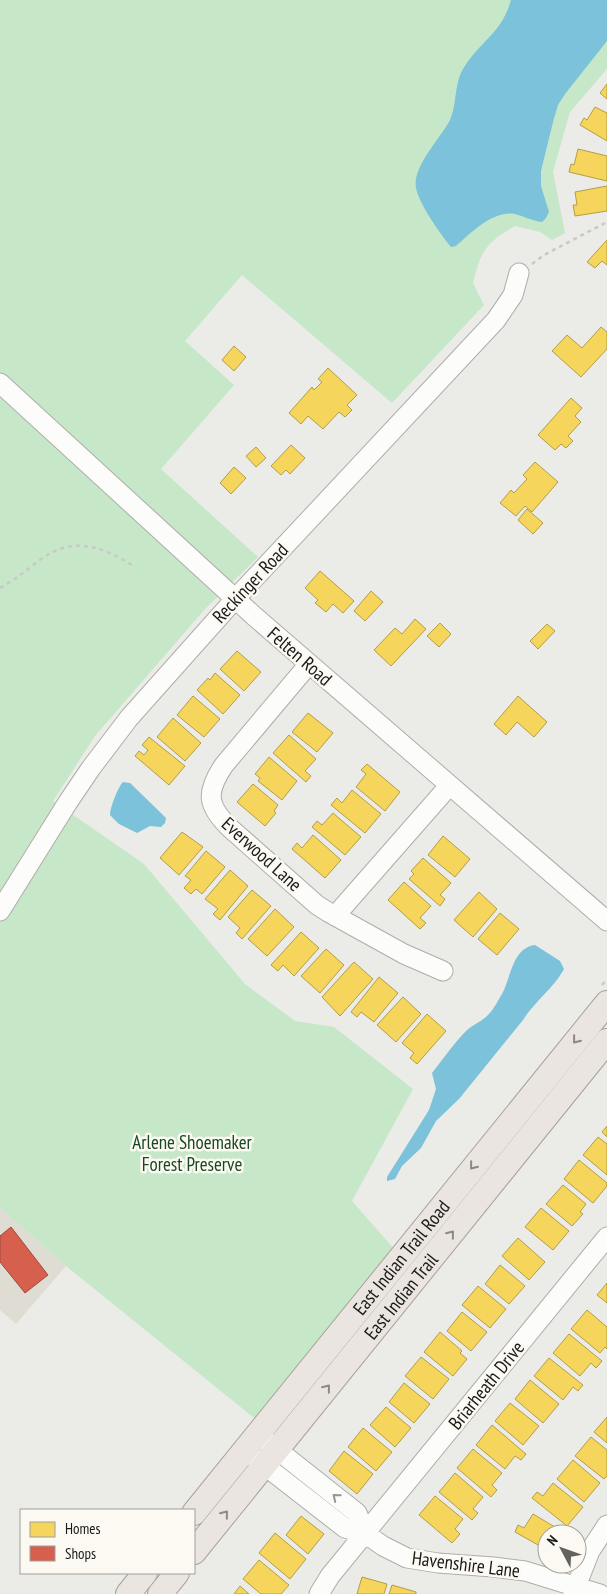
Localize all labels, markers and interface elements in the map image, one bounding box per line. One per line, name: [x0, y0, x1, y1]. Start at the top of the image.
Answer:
street label: Reckinger Road: [207, 538, 293, 628]
street label: Felten Road: [263, 621, 337, 691]
street label: Everwood Lane: [217, 812, 307, 896]
one-way arrow: [573, 1034, 582, 1043]
park label: Arlene Shoemaker Forest Preserve: [132, 1130, 253, 1176]
one-way arrow: [470, 1161, 479, 1170]
street label: East Indian Trail Road: [347, 1195, 453, 1319]
one-way arrow: [445, 1231, 454, 1240]
street label: East Indian Trail: [358, 1249, 442, 1345]
street label: Briarheath Drive: [443, 1336, 529, 1434]
one-way arrow: [321, 1385, 329, 1394]
one-way arrow: [333, 1494, 342, 1502]
legend: [20, 1509, 195, 1574]
one-way arrow: [219, 1511, 228, 1520]
text: Homes: [65, 1519, 101, 1538]
north arrow: [537, 1524, 587, 1574]
text: N: [543, 1532, 561, 1549]
text: Shops: [65, 1544, 96, 1563]
street label: Havenshire Lane: [411, 1545, 522, 1583]

